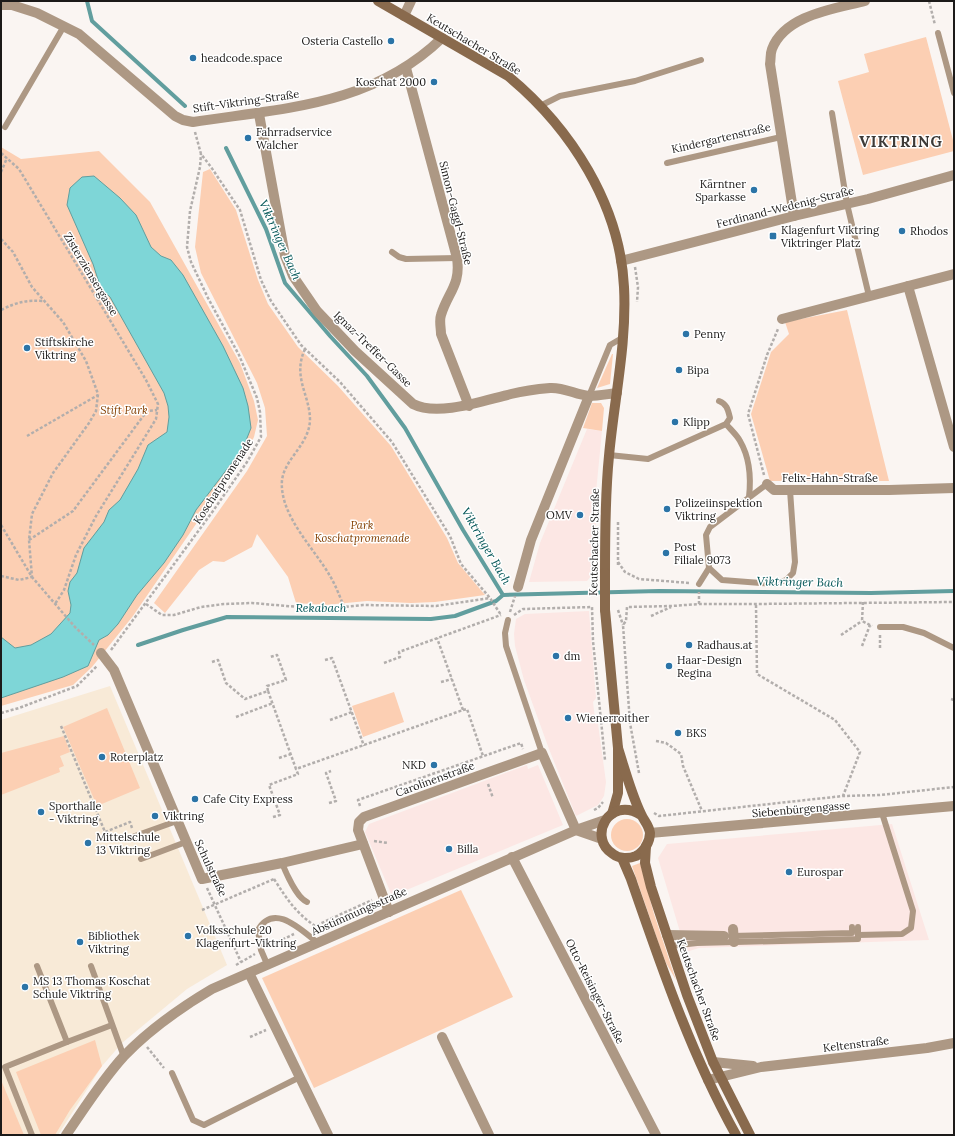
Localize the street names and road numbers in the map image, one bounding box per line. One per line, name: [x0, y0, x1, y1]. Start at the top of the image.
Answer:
street label: Keutschacher Straße: [424, 10, 524, 78]
street label: Stift-Viktring-Straße: [192, 87, 300, 115]
street label: Kindergartenstraße: [670, 120, 772, 156]
street label: Simon-Gaggl-Straße: [436, 160, 476, 266]
street label: Ferdinand-Wedenig-Straße: [715, 183, 855, 231]
street label: Zisterziensergasse: [61, 230, 121, 318]
street label: Ignaz-Treffer-Gasse: [331, 308, 415, 390]
street label: Koschatpromenade: [190, 435, 256, 527]
street label: Felix-Hahn-Straße: [782, 471, 878, 485]
street label: Keutschacher Straße: [586, 488, 602, 596]
street label: Carolinenstraße: [394, 758, 476, 800]
street label: Siebenbürgengasse: [751, 798, 851, 820]
street label: Schulstraße: [192, 837, 230, 899]
street label: Abstimmungsstraße: [308, 884, 409, 939]
street label: Otto-Reisinger-Straße: [562, 936, 628, 1046]
street label: Keutschacher Straße: [674, 937, 724, 1043]
street label: Keltenstraße: [822, 1033, 890, 1055]

